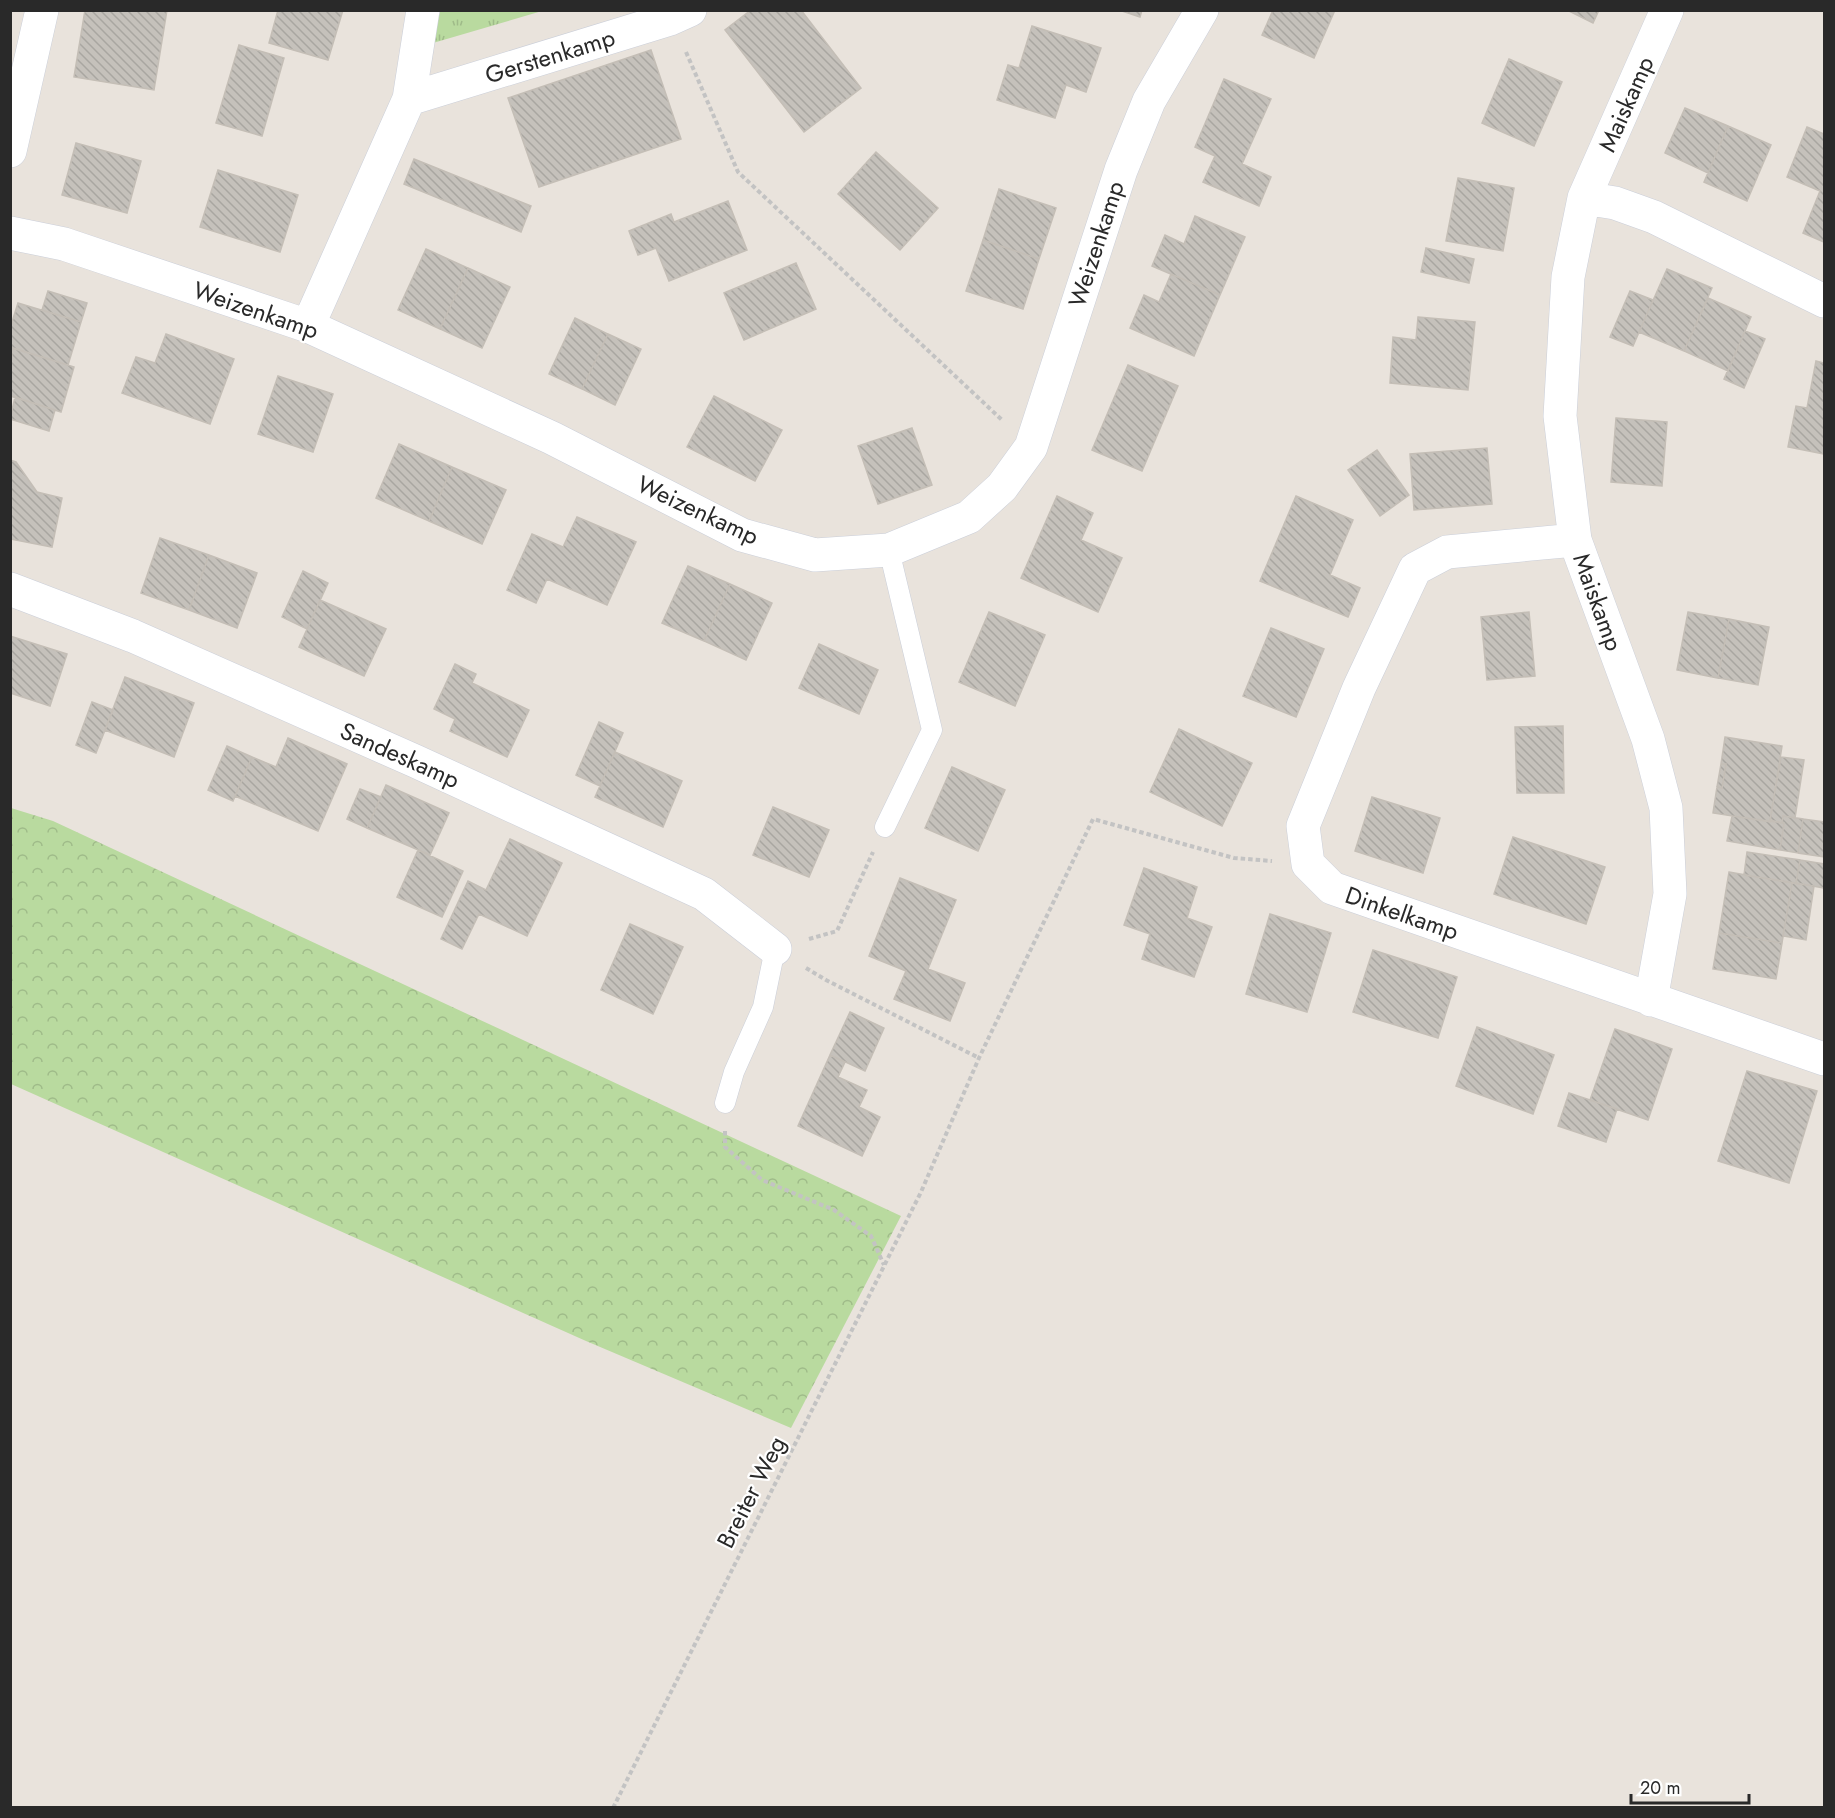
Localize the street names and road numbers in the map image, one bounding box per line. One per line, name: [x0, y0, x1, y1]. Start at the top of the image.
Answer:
street label: Gerstenkamp: [481, 20, 619, 92]
street label: Maiskamp: [1589, 51, 1663, 157]
street label: Weizenkamp: [1059, 176, 1133, 312]
street label: Weizenkamp: [189, 272, 323, 348]
street label: Weizenkamp: [631, 467, 765, 553]
street label: Maiskamp: [1564, 548, 1632, 656]
street label: Sandeskamp: [335, 713, 465, 797]
street label: Dinkelkamp: [1341, 877, 1463, 949]
street label: Breiter Weg: [708, 1430, 794, 1554]

